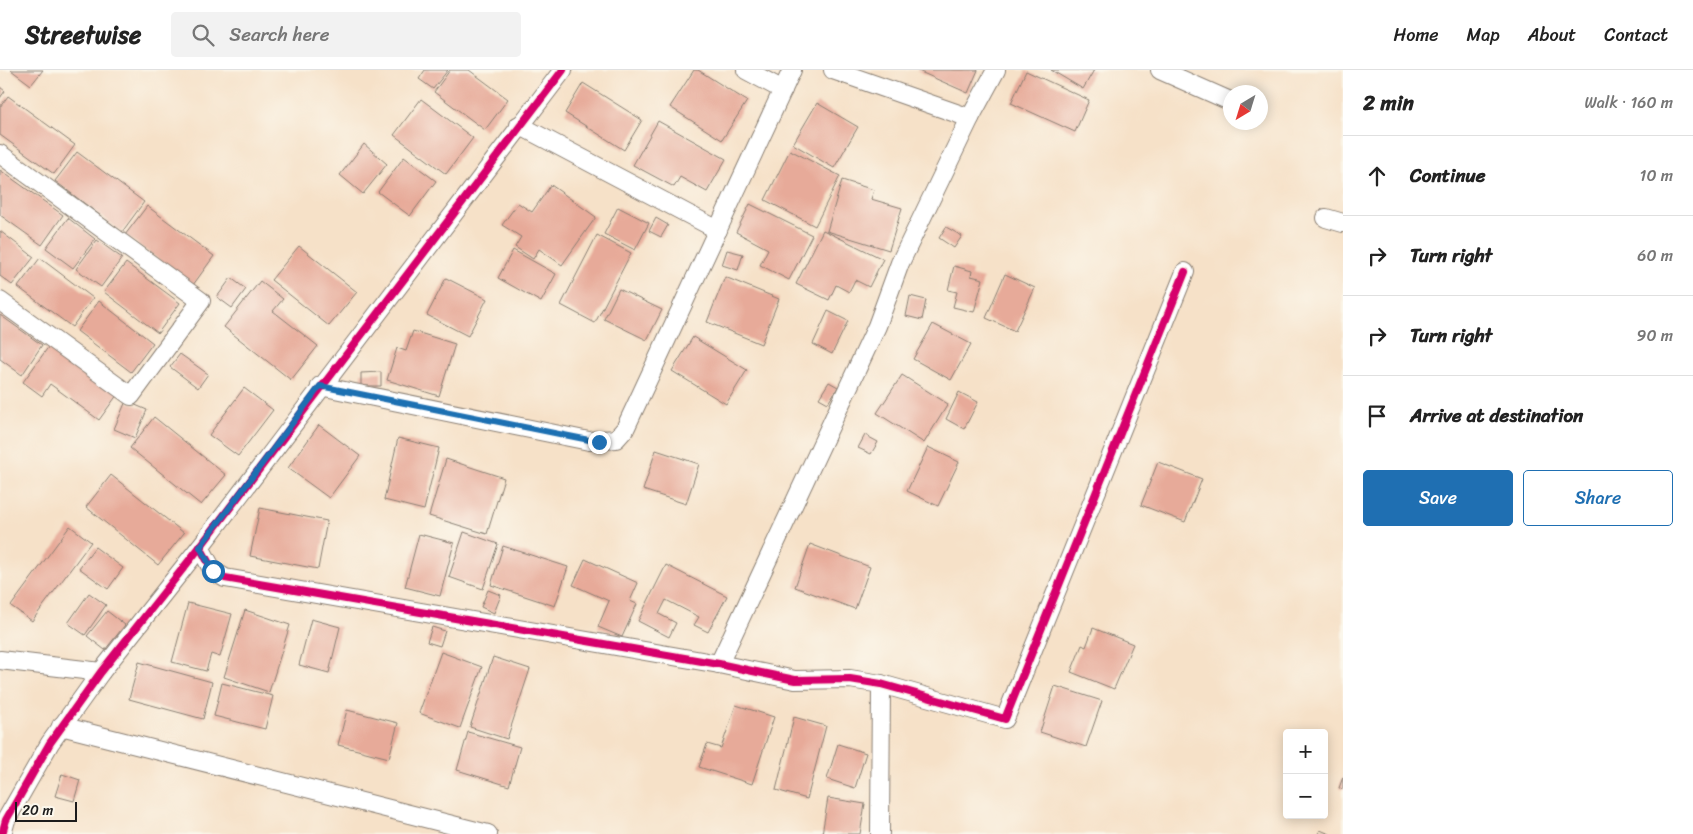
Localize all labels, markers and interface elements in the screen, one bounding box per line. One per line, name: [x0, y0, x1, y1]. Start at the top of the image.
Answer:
search box: [171, 12, 521, 57]
text: Streetwise: [25, 14, 141, 56]
text: Search here: [229, 18, 329, 51]
text: Home: [1394, 19, 1439, 51]
text: Map: [1467, 19, 1500, 51]
text: About: [1528, 19, 1576, 51]
text: Contact: [1604, 19, 1668, 51]
icon: search: [189, 21, 217, 49]
text: 2 min: [1363, 84, 1414, 122]
north arrow: [1223, 85, 1268, 130]
text: Walk · 160 m: [1584, 88, 1673, 117]
text: Continue: [1410, 159, 1486, 192]
text: 10 m: [1640, 161, 1673, 190]
icon: ahead: [1363, 162, 1391, 190]
text: Turn right: [1410, 239, 1492, 272]
text: 60 m: [1637, 241, 1673, 270]
icon: right: [1363, 242, 1391, 270]
text: Turn right: [1410, 319, 1492, 352]
text: 90 m: [1637, 321, 1673, 350]
icon: right: [1363, 322, 1391, 350]
text: Arrive at destination: [1410, 399, 1583, 432]
icon: arrive: [1363, 402, 1391, 430]
route end: [588, 431, 611, 454]
button: Save: [1363, 470, 1513, 526]
button: Share: [1523, 470, 1673, 526]
route start: [202, 560, 225, 583]
map controls: [1283, 729, 1328, 819]
button: +: [1283, 729, 1328, 774]
button: −: [1283, 774, 1328, 819]
text: 20 m: [22, 798, 53, 823]
scale bar: [15, 799, 78, 822]

